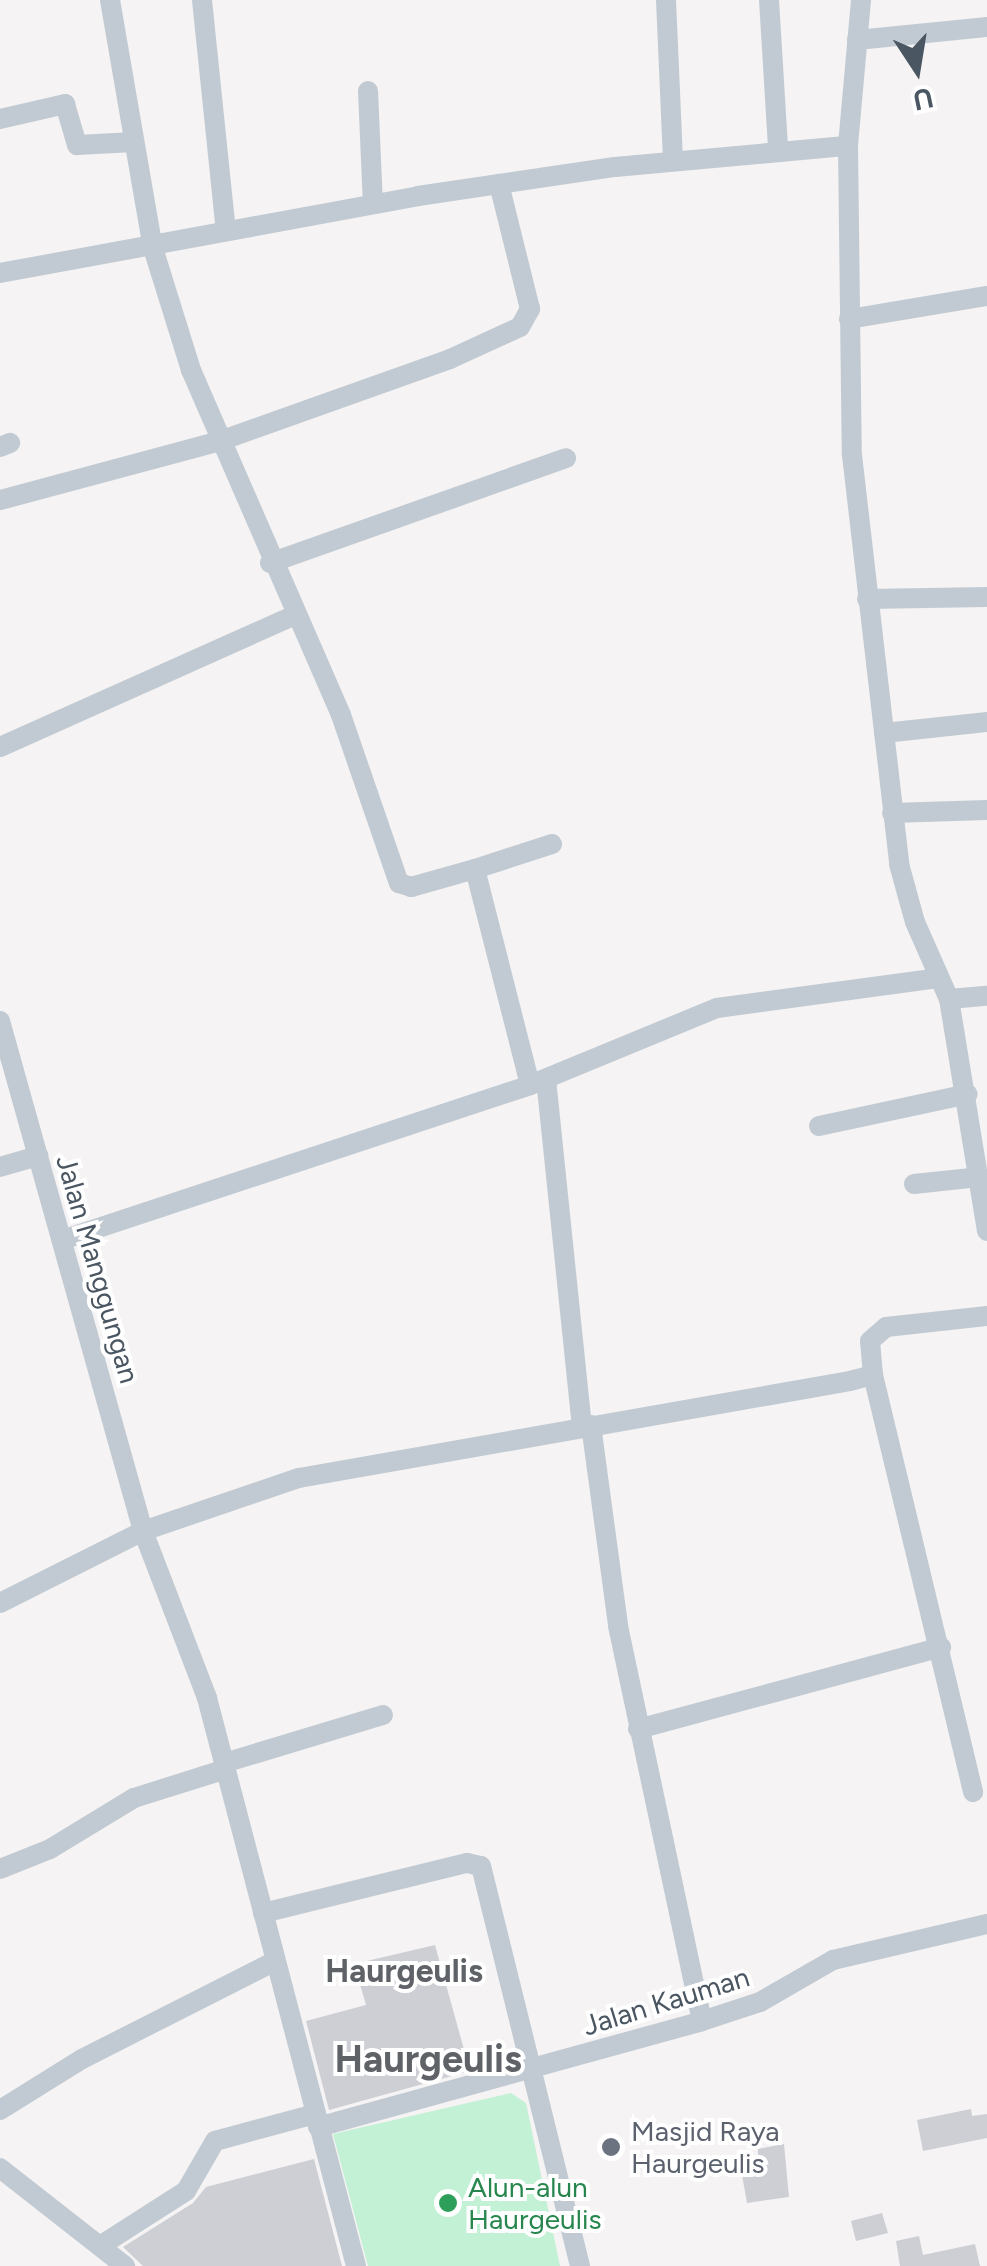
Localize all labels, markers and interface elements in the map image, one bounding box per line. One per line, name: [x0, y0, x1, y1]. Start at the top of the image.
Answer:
north arrow: [867, 20, 967, 120]
text: U: [910, 81, 936, 118]
street label: Jalan Manggungan: [49, 1151, 147, 1387]
district label: Haurgeulis: [325, 1952, 483, 1990]
street label: Jalan Kauman: [579, 1960, 753, 2042]
district label: Haurgeulis: [334, 2037, 522, 2083]
place label: Masjid Raya Haurgeulis: [631, 2114, 780, 2180]
marker: Masjid Raya Haurgeulis: [600, 2136, 622, 2158]
place label: Alun-alun Haurgeulis: [468, 2170, 601, 2236]
marker: Alun-alun Haurgeulis: [437, 2192, 459, 2214]

